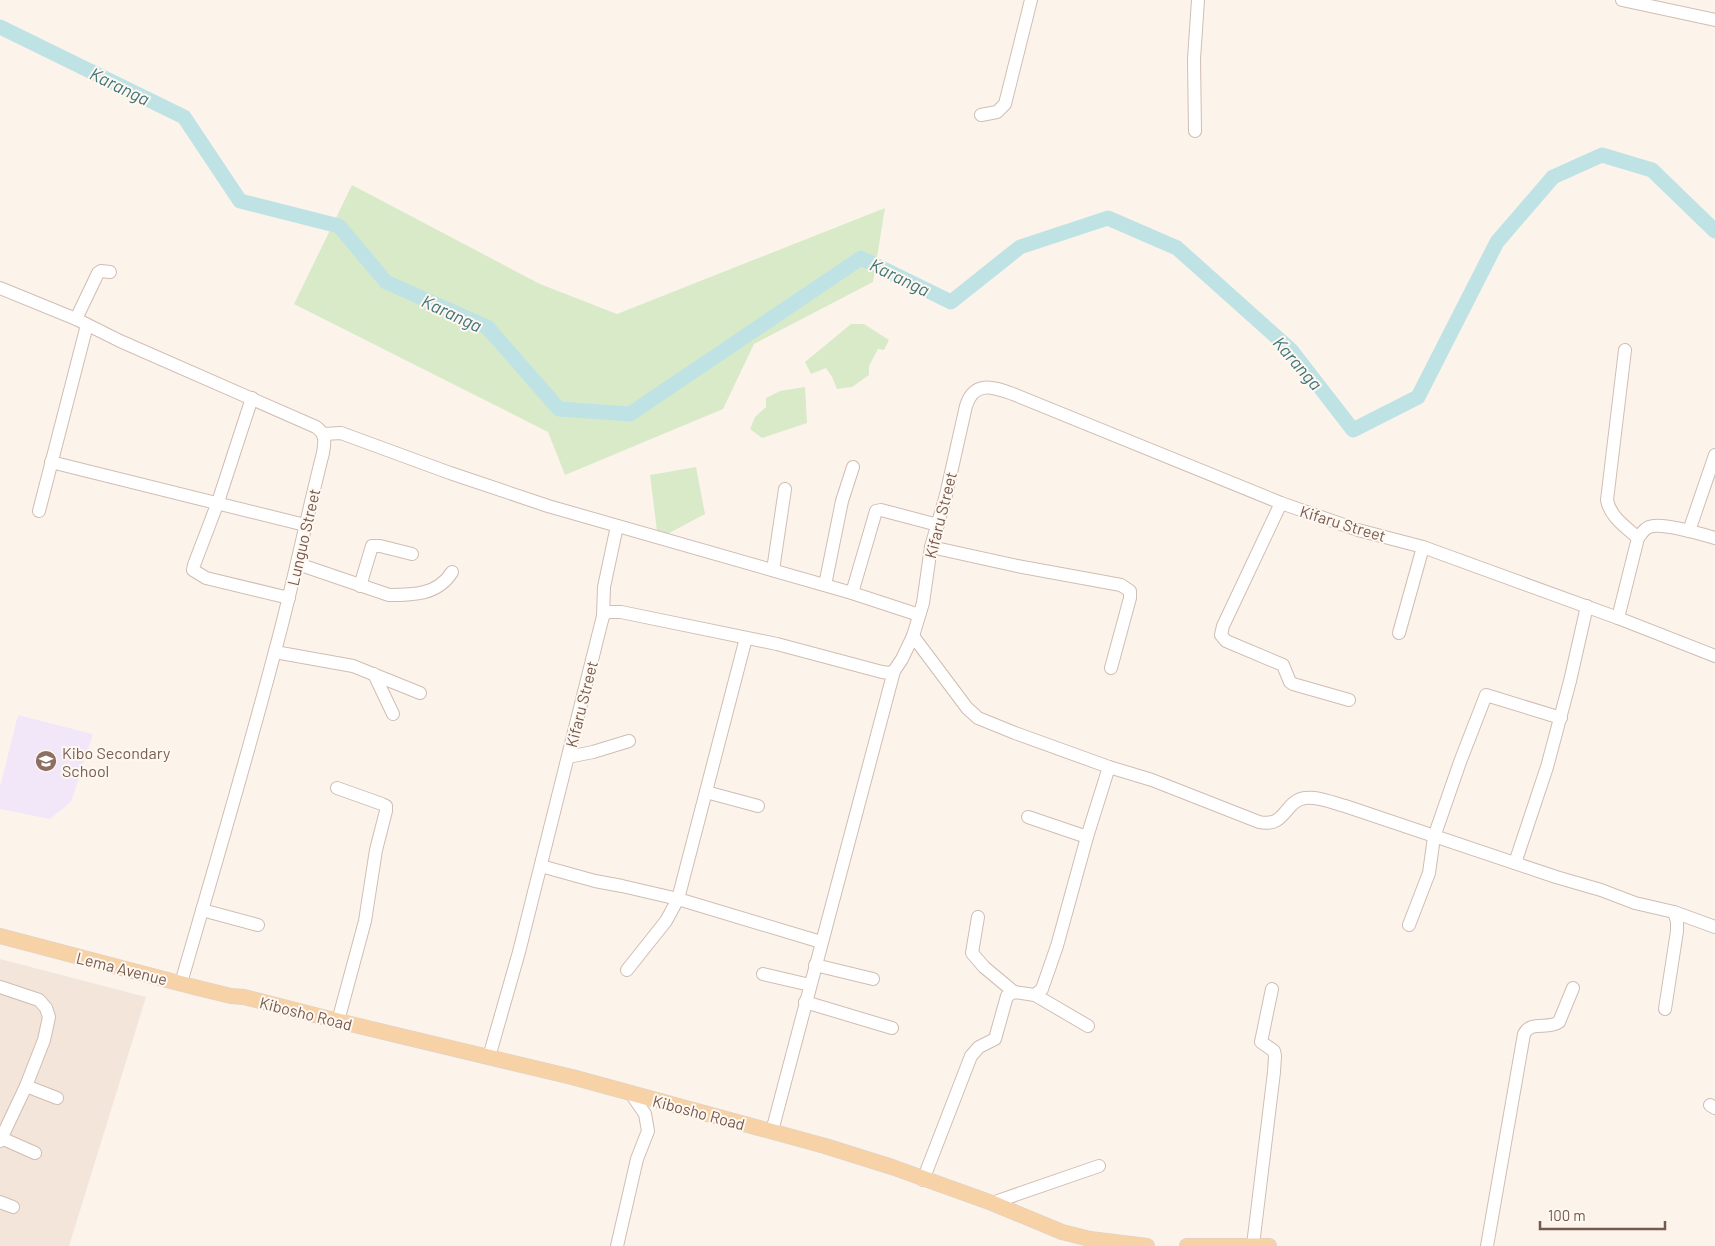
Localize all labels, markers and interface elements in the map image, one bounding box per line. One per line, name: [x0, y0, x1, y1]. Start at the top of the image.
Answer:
water label: Karanga: [86, 62, 154, 110]
water label: Karanga: [866, 253, 934, 301]
water label: Karanga: [418, 290, 486, 336]
water label: Karanga: [1269, 332, 1327, 394]
street label: Kifaru Street: [920, 470, 960, 560]
street label: Lunguo Street: [283, 487, 323, 587]
street label: Kifaru Street: [1298, 501, 1388, 545]
street label: Kifaru Street: [561, 659, 601, 749]
place label: Kibo Secondary School: [62, 743, 171, 780]
school or university icon: Kibo Secondary School: [34, 749, 58, 773]
street label: Lema Avenue: [75, 948, 169, 988]
street label: Kibosho Road: [258, 992, 354, 1034]
street label: Kibosho Road: [651, 1091, 747, 1133]
scale bar: [1540, 1198, 1665, 1230]
text: 100 m: [1548, 1206, 1586, 1224]

